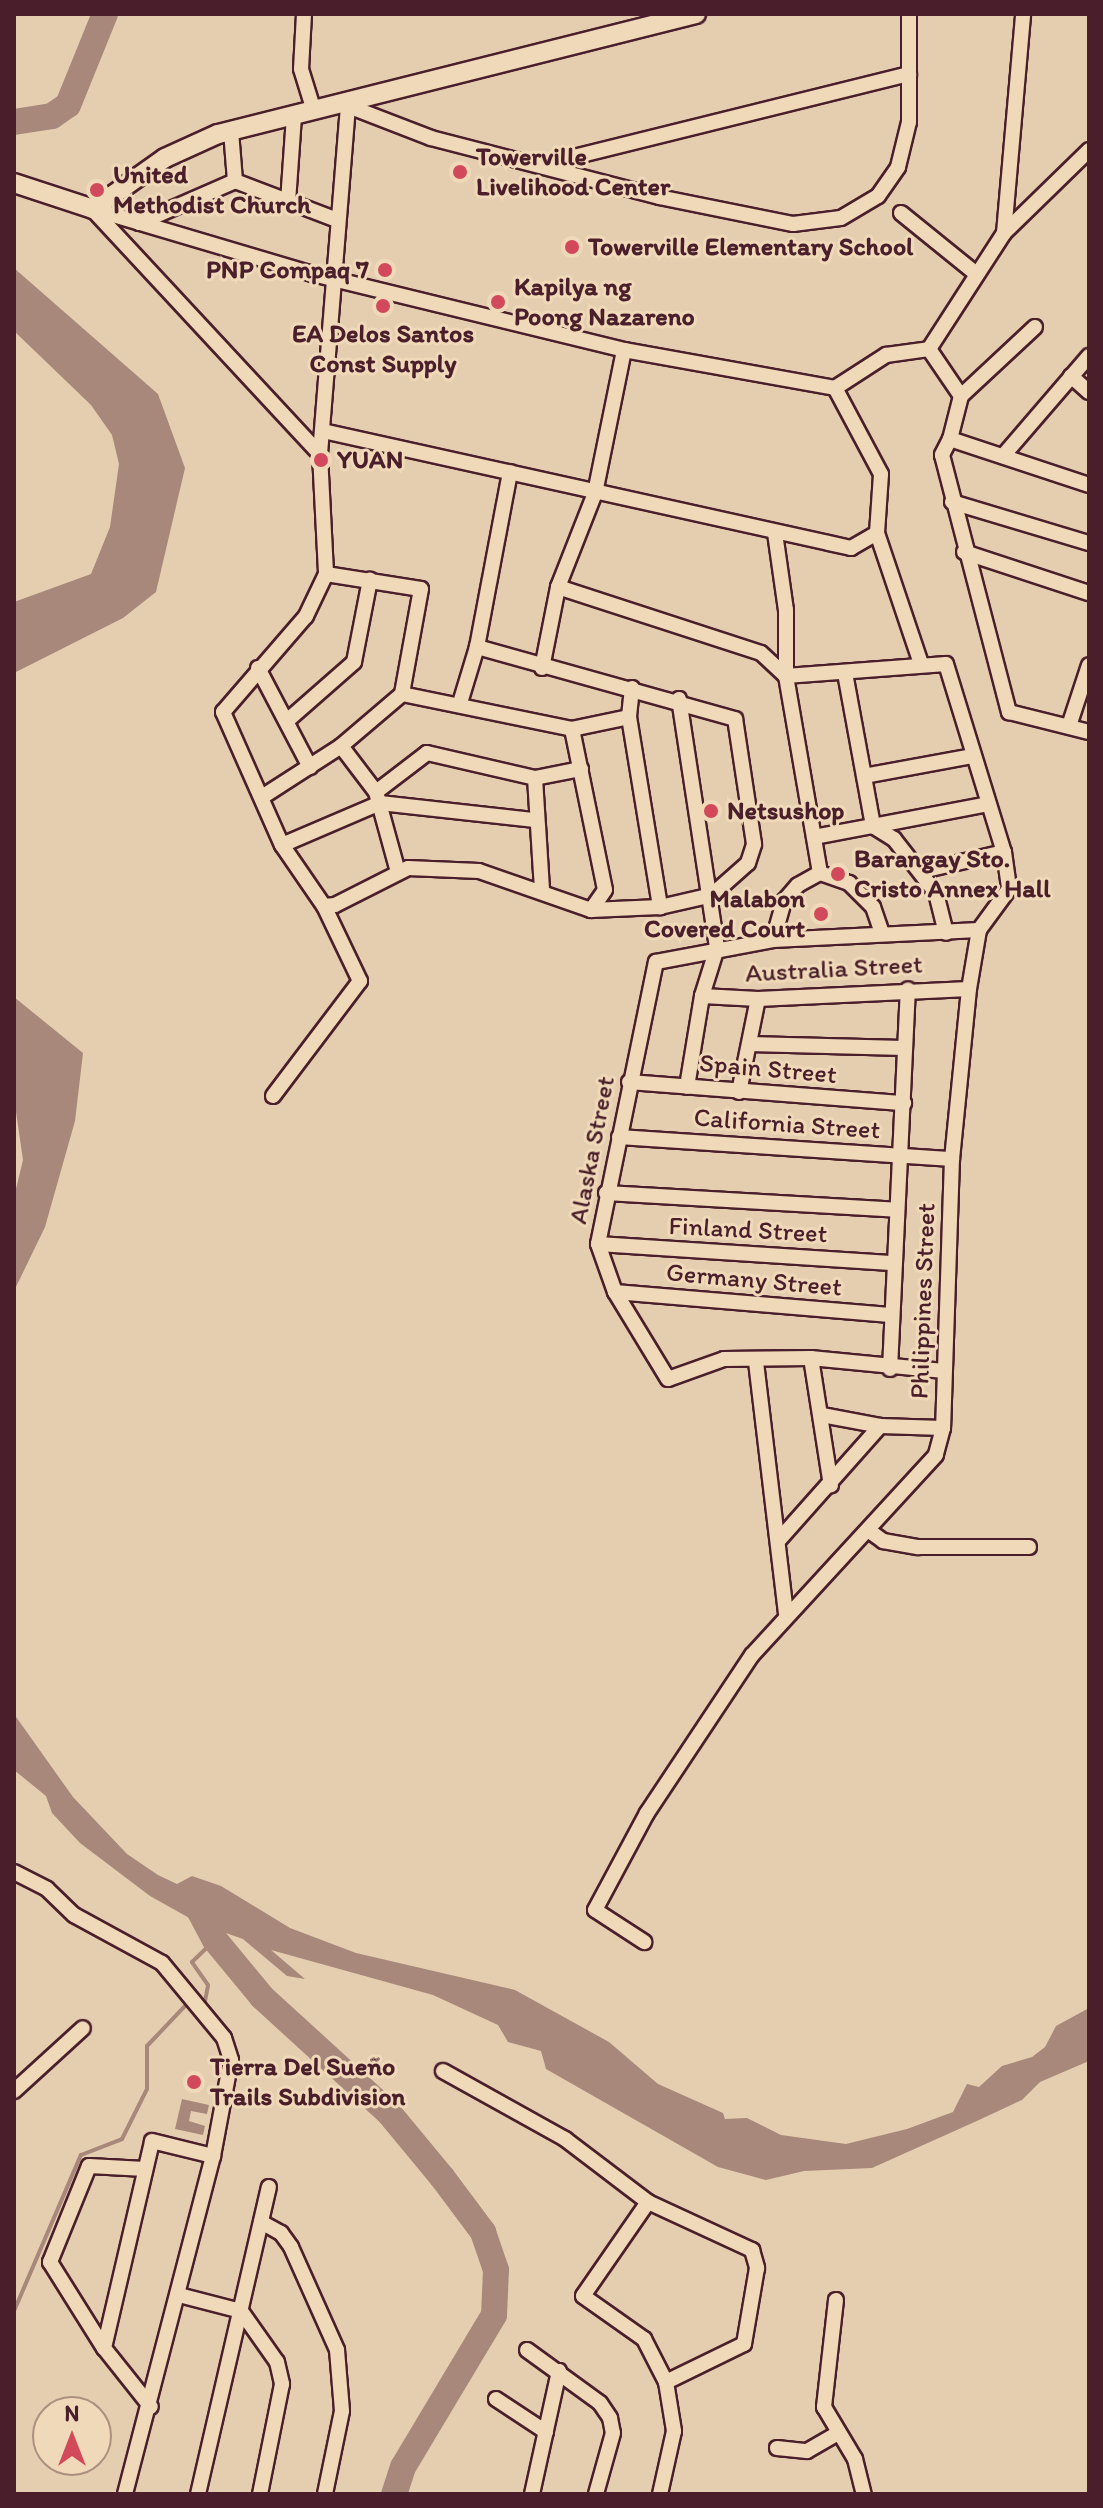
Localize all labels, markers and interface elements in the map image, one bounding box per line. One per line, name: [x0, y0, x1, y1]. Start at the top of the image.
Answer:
place label: Towerville Livelihood Center: [476, 141, 671, 202]
place label: United Methodist Church: [113, 159, 311, 220]
marker: Towerville Livelihood Center: [451, 163, 469, 181]
marker: United Methodist Church: [88, 181, 106, 199]
place label: Towerville Elementary School: [588, 231, 912, 263]
marker: Towerville Elementary School: [563, 238, 581, 256]
place label: PNP Compaq 7: [206, 254, 369, 286]
marker: PNP Compaq 7: [376, 261, 394, 279]
place label: Kapilya ng Poong Nazareno: [514, 271, 695, 332]
marker: Kapilya ng Poong Nazareno: [489, 293, 507, 311]
marker: EA Delos Santos Const Supply: [374, 297, 392, 315]
place label: EA Delos Santos Const Supply: [292, 318, 474, 380]
place label: YUAN: [337, 444, 403, 476]
marker: YUAN: [312, 451, 330, 469]
place label: Netsushop: [727, 795, 844, 827]
marker: Netsushop: [702, 802, 720, 820]
place label: Barangay Sto. Cristo Annex Hall: [854, 843, 1050, 904]
marker: Barangay Sto. Cristo Annex Hall: [829, 865, 847, 883]
place label: Malabon Covered Court: [644, 883, 805, 944]
marker: Malabon Covered Court: [812, 905, 830, 923]
street label: Australia Street: [745, 949, 923, 989]
street label: Spain Street: [698, 1047, 838, 1091]
street label: Alaska Street: [562, 1073, 622, 1227]
street label: California Street: [693, 1102, 881, 1146]
street label: Philippines Street: [904, 1202, 942, 1400]
street label: Finland Street: [668, 1210, 828, 1250]
street label: Germany Street: [665, 1257, 843, 1303]
place label: Tierra Del Sueño Trails Subdivision: [210, 2051, 405, 2112]
marker: Tierra Del Sueño Trails Subdivision: [185, 2073, 203, 2091]
north arrow: [32, 2396, 112, 2476]
text: N: [65, 2400, 79, 2427]

